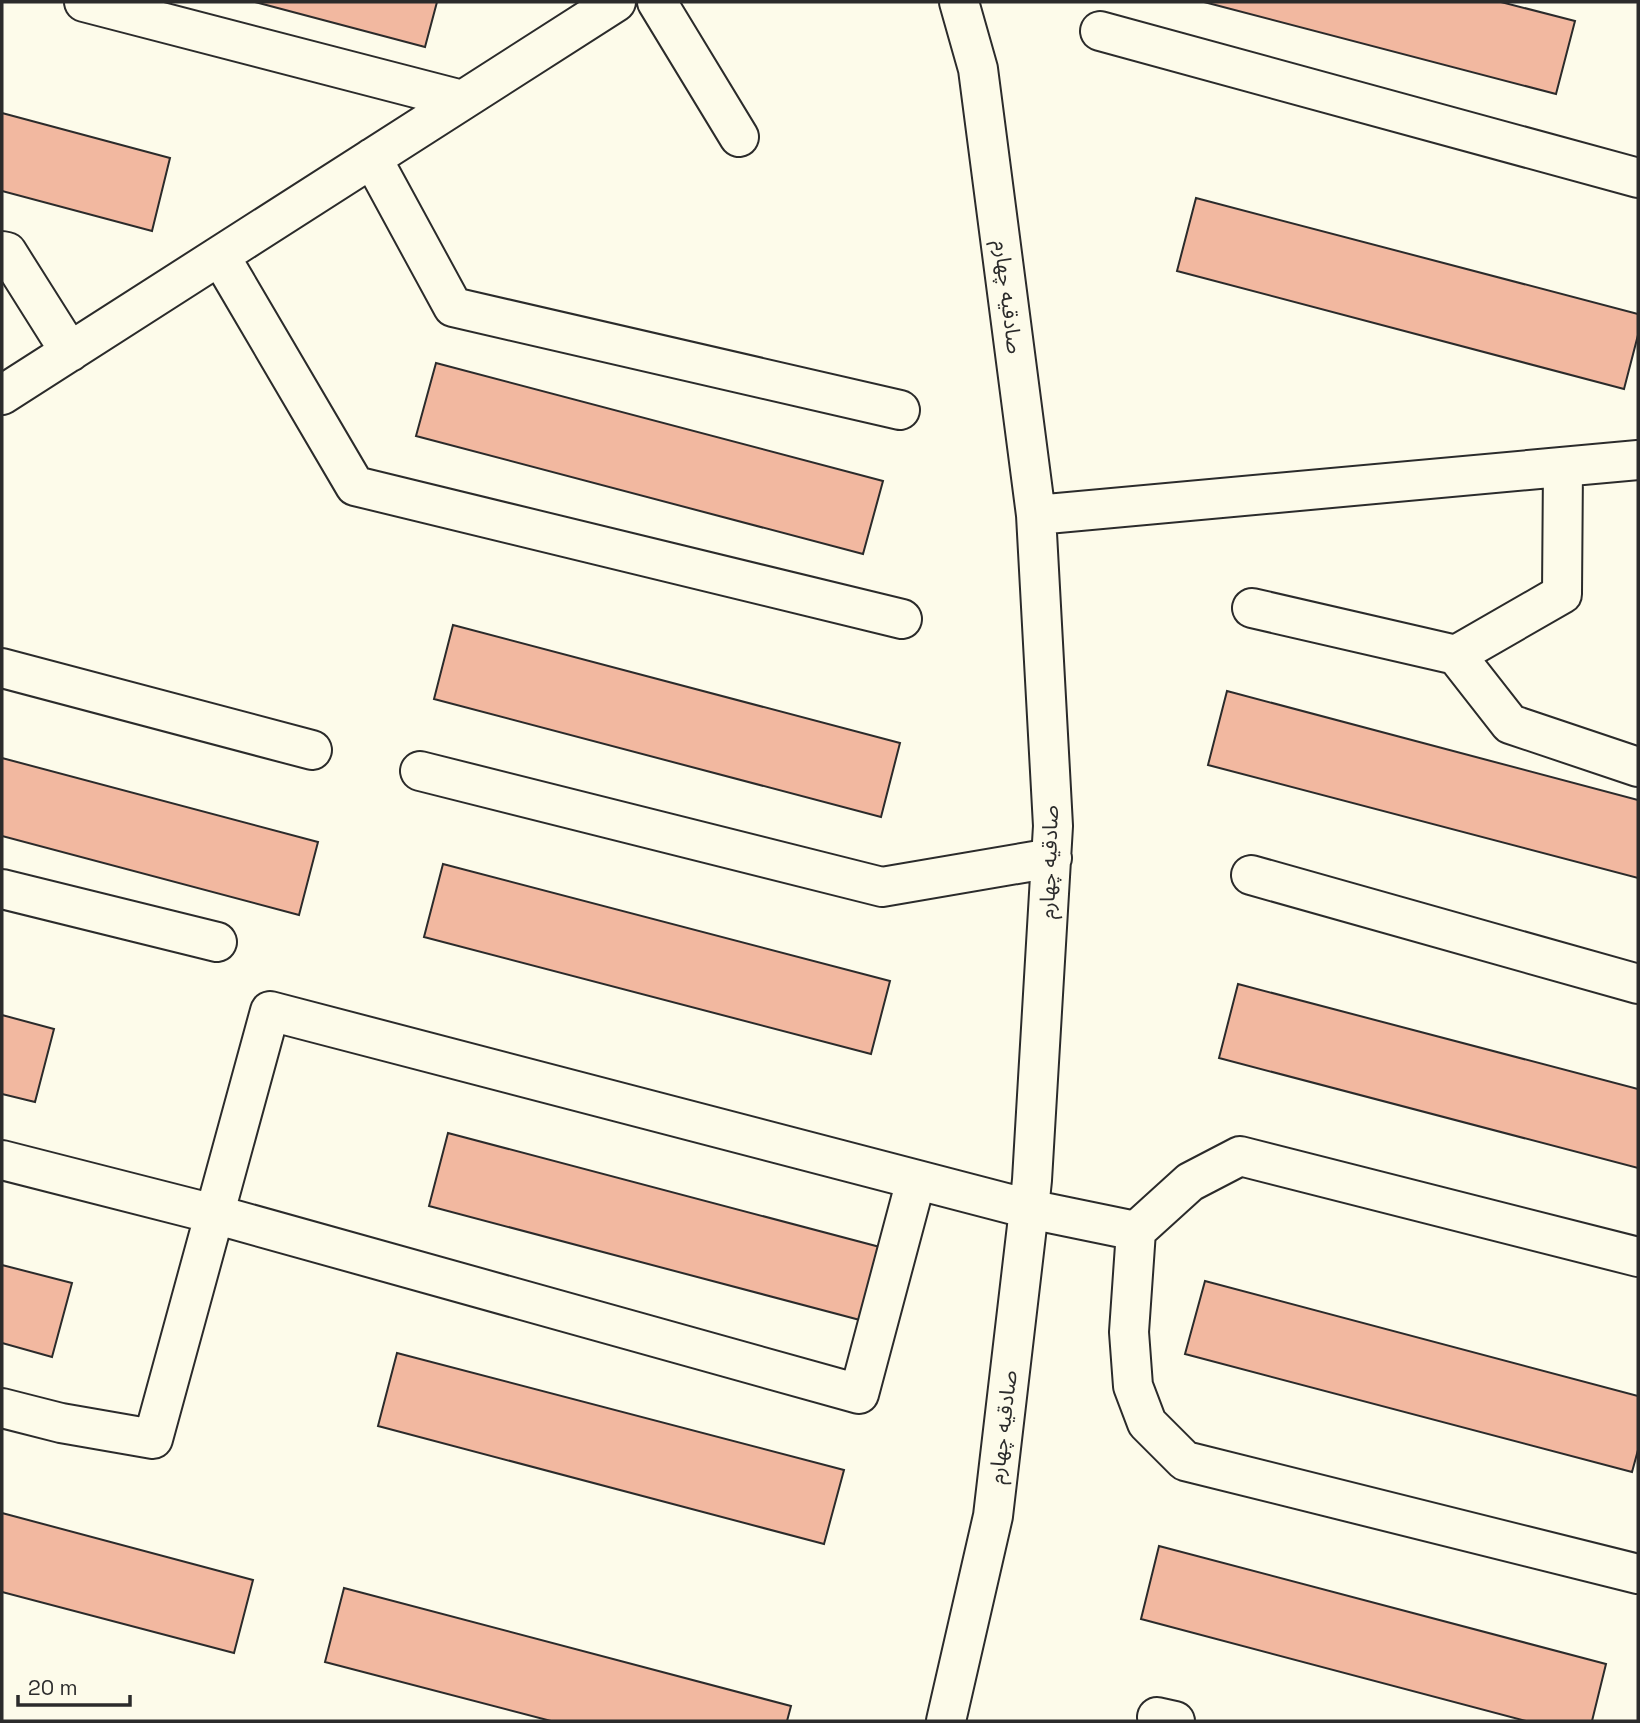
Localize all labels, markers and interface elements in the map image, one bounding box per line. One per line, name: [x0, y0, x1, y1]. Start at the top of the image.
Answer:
street label: صادقیه چهارم: [985, 239, 1029, 356]
street label: صادقیه چهارم: [1033, 804, 1067, 920]
street label: صادقیه چهارم: [982, 1369, 1026, 1486]
scale bar: [18, 1664, 130, 1708]
text: 20 m: [28, 1674, 78, 1701]

